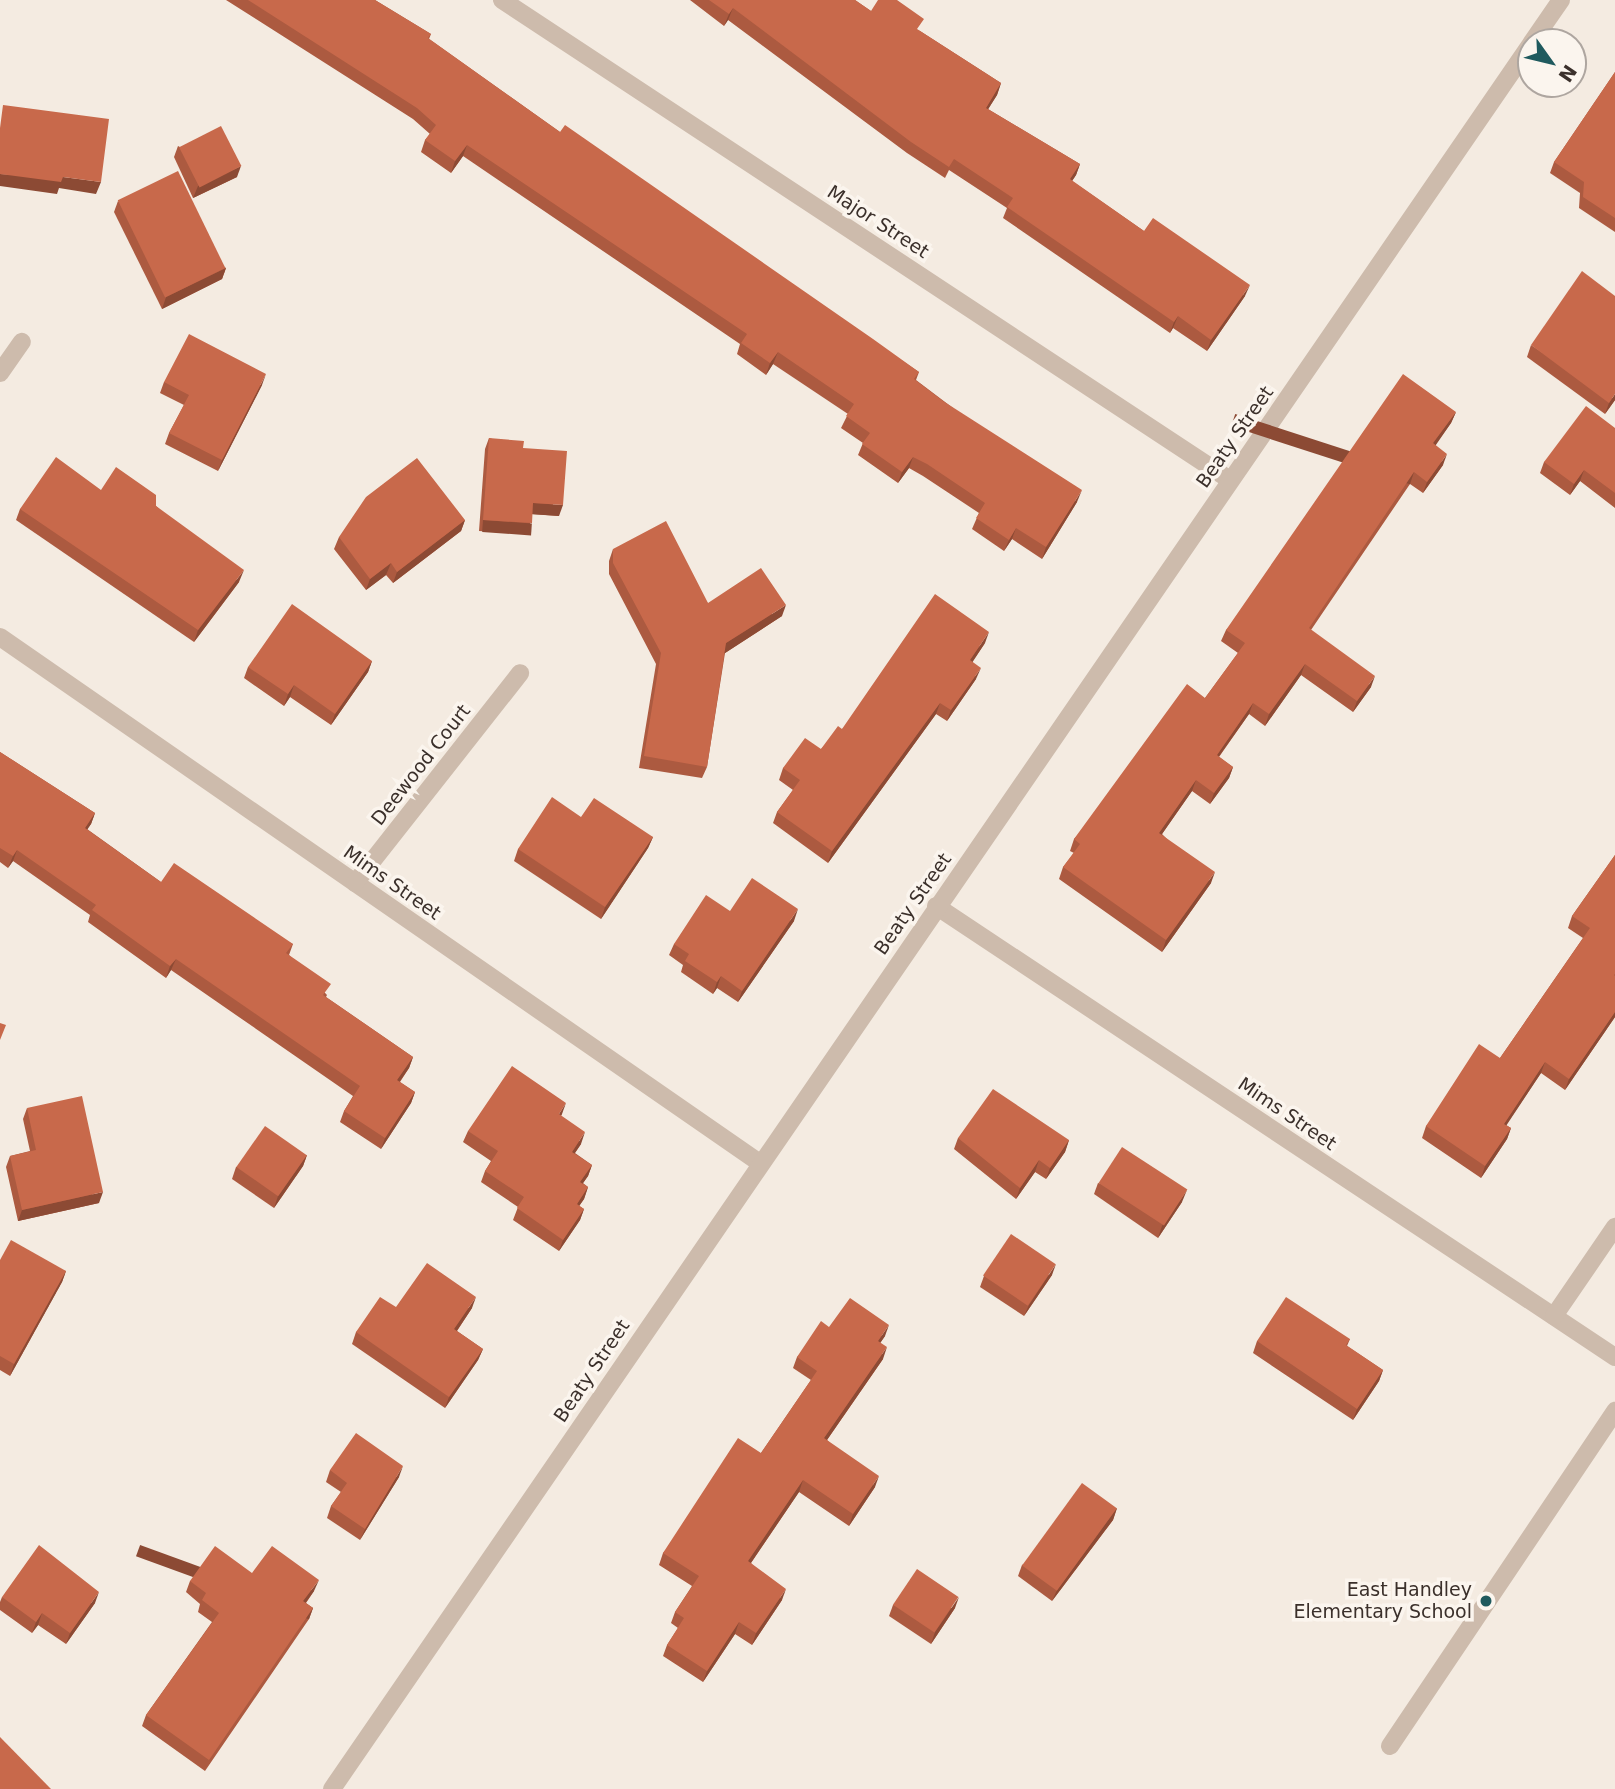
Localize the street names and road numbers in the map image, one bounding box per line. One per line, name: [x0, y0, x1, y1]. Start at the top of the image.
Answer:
street label: Major Street: [823, 181, 933, 263]
street label: Beaty Street: [1192, 382, 1278, 492]
street label: Deewood Court: [367, 700, 475, 830]
street label: Mims Street: [339, 841, 445, 925]
street label: Beaty Street: [870, 849, 956, 959]
street label: Mims Street: [1233, 1073, 1341, 1155]
street label: Beaty Street: [549, 1315, 635, 1427]

